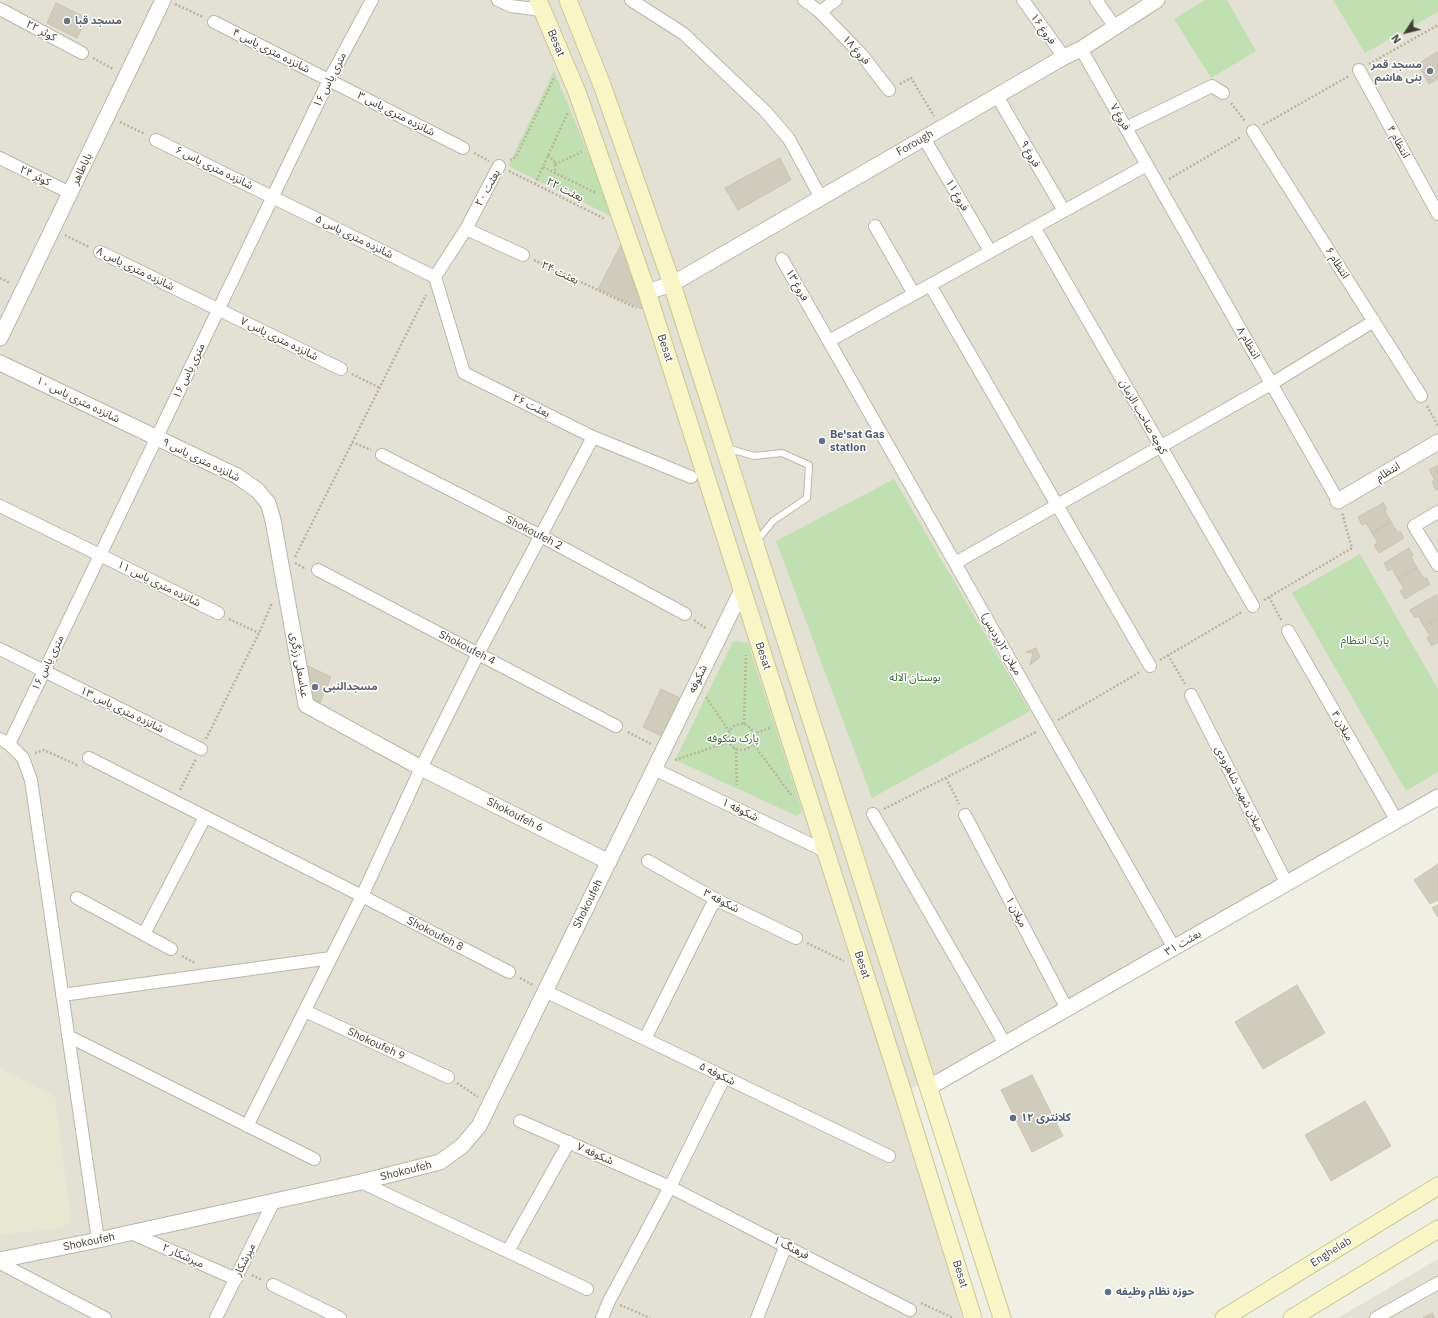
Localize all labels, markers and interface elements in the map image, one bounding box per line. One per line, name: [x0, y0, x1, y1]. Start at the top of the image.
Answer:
street label: فروغ ۱۶: [1027, 11, 1059, 47]
north arrow: [1386, 12, 1426, 52]
place label: مسجد قبا: [75, 14, 122, 28]
marker: مسجد قبا: [62, 16, 72, 26]
street label: کوثر ۲۲: [24, 18, 58, 44]
street label: شانزده متری یاس ۴: [230, 26, 312, 76]
street label: Besat: [544, 27, 568, 59]
text: N: [1388, 32, 1404, 46]
street label: فروغ ۱۸: [839, 33, 873, 67]
street label: ۱۶ متری یاس: [310, 50, 350, 110]
place label: مسجد قمر بنی هاشم: [1371, 58, 1422, 84]
marker: مسجد قمر بنی هاشم: [1425, 66, 1435, 76]
street label: شانزده متری یاس ۳: [355, 89, 437, 139]
street label: فروغ ۷: [1107, 101, 1133, 133]
street label: انتظام ۴: [1384, 124, 1412, 160]
street label: Forough: [894, 127, 936, 159]
street label: فروغ ۹: [1017, 138, 1043, 170]
street label: شانزده متری یاس ۶: [173, 143, 255, 193]
street label: باباطاهر: [69, 151, 95, 187]
street label: کوثر ۲۴: [17, 163, 53, 189]
street label: بعثت ۲۰: [473, 167, 503, 209]
street label: بعثت ۲۲: [544, 175, 586, 205]
street label: فروغ ۱۱: [943, 177, 971, 213]
street label: شانزده متری یاس ۵: [313, 212, 395, 262]
street label: شانزده متری یاس ۸: [94, 244, 176, 294]
street label: انتظام ۶: [1322, 245, 1352, 281]
street label: بعثت ۲۴: [539, 259, 581, 287]
street label: فروغ ۱۳: [783, 267, 811, 303]
street label: شانزده متری یاس ۷: [238, 314, 320, 364]
street label: انتظام ۸: [1234, 325, 1262, 361]
street label: Besat: [654, 332, 676, 364]
street label: ۱۶ متری یاس: [170, 341, 208, 401]
street label: شانزده متری یاس ۱۰: [34, 374, 122, 426]
street label: کوچه صاحب الزمان: [1116, 377, 1170, 457]
street label: بعثت ۲۶: [510, 391, 552, 421]
place label: Be'sat Gas station: [830, 428, 885, 454]
street label: شانزده متری یاس ۹: [160, 435, 242, 485]
marker: Be'sat Gas station: [817, 436, 827, 446]
street label: انتظام: [1373, 460, 1403, 484]
street label: Shokoufeh 2: [503, 513, 565, 553]
street label: شانزده متری یاس ۱۱: [115, 558, 203, 610]
street label: میلان ۲(پردیس): [978, 610, 1024, 678]
street label: Shokoufeh 4: [436, 628, 498, 668]
street label: عباسعلی زرگری: [287, 631, 311, 699]
street label: ۱۶ متری یاس: [29, 633, 67, 693]
park label: پارک انتظام: [1341, 634, 1389, 648]
street label: Besat: [752, 640, 774, 672]
street label: شکوفه: [686, 663, 710, 695]
park label: بوستان آلاله: [889, 671, 941, 685]
place label: مسجدالنبی: [323, 680, 378, 694]
marker: مسجدالنبی: [310, 682, 320, 692]
street label: شانزده متری یاس ۱۳: [78, 684, 166, 736]
street label: میلان ۴: [1328, 708, 1356, 744]
park label: پارک شکوفه: [707, 732, 759, 746]
street label: میلان شهید شاهرودی: [1212, 744, 1266, 834]
street label: Shokoufeh 6: [484, 795, 546, 835]
street label: شکوفه ۱: [720, 796, 760, 824]
street label: Shokoufeh: [571, 877, 605, 931]
street label: شکوفه ۳: [701, 886, 741, 916]
street label: میلان ۱: [1002, 894, 1030, 930]
street label: Shokoufeh 8: [404, 914, 466, 954]
street label: بعثت ۳۱: [1162, 927, 1204, 959]
street label: Besat: [851, 949, 873, 981]
street label: Shokoufeh 9: [345, 1025, 407, 1063]
street label: شکوفه ۵: [697, 1060, 737, 1088]
place label: کلانتری ۱۲: [1021, 1111, 1071, 1125]
marker: کلانتری ۱۲: [1008, 1113, 1018, 1123]
street label: شکوفه ۷: [575, 1140, 615, 1168]
street label: Shokoufeh: [379, 1158, 433, 1184]
street label: Shokoufeh: [62, 1230, 116, 1254]
street label: فرهنگ ۱: [771, 1233, 811, 1263]
street label: Enghelab: [1308, 1234, 1354, 1270]
street label: میرشکار ۲: [160, 1241, 206, 1271]
street label: میرشکار: [231, 1241, 259, 1279]
street label: Besat: [950, 1259, 970, 1289]
place label: حوزه نظام وظیفه: [1116, 1285, 1195, 1299]
marker: حوزه نظام وظیفه: [1103, 1287, 1113, 1297]

